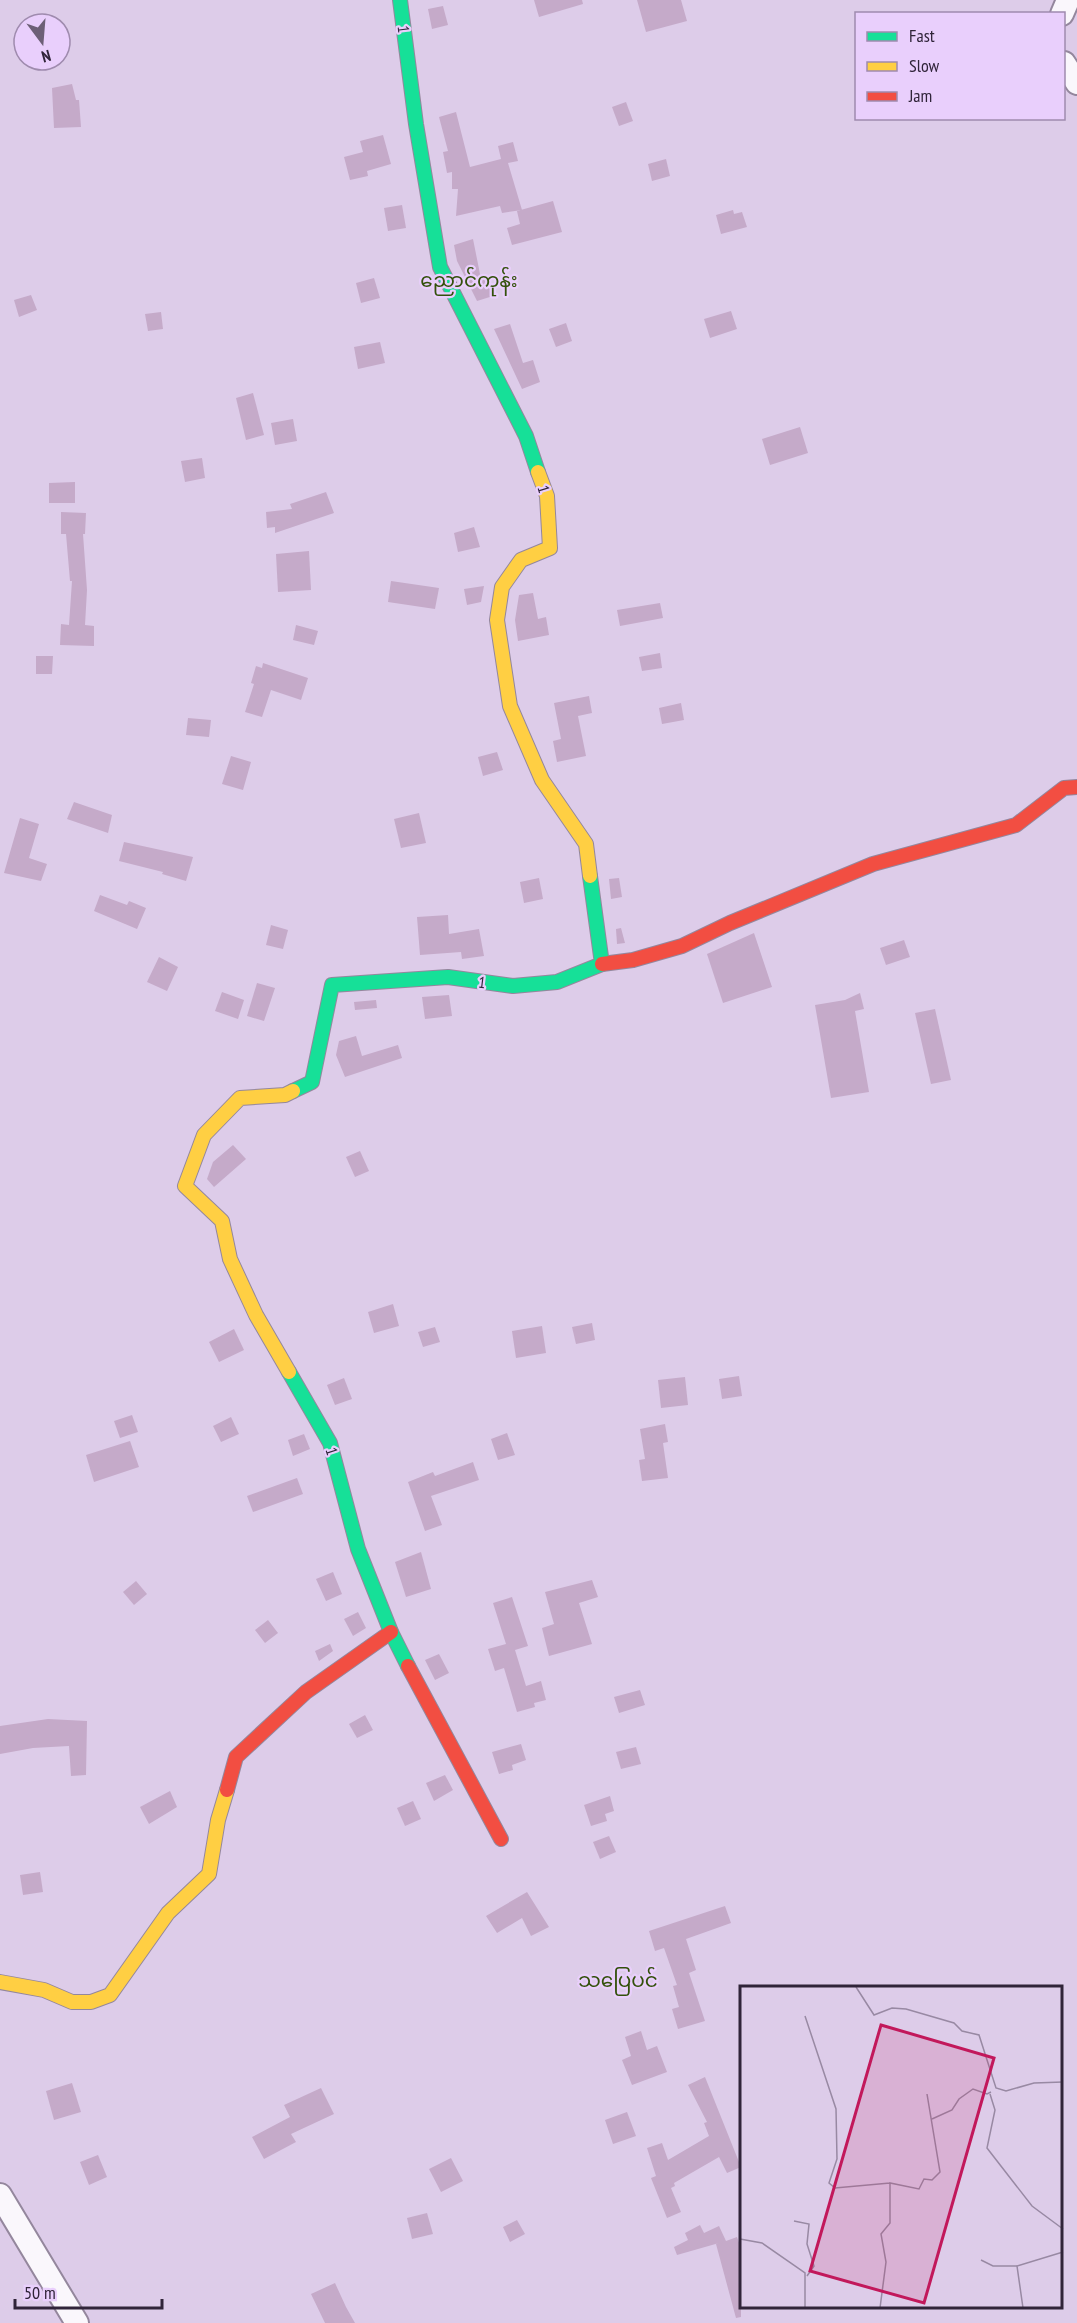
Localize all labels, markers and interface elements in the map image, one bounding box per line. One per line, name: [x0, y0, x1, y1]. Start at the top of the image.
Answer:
north arrow: [12, 12, 72, 72]
legend: [855, 12, 1065, 120]
street label: 1: [394, 24, 414, 34]
text: Fast: [909, 24, 935, 47]
text: N: [39, 46, 53, 67]
text: Slow: [909, 54, 940, 77]
text: Jam: [908, 84, 932, 107]
district label: ညောင်ကုန်း: [420, 266, 518, 297]
street label: 1: [533, 483, 555, 495]
street label: 1: [477, 972, 487, 992]
street label: 1: [321, 1444, 343, 1458]
district label: သပြေပင်: [578, 1966, 658, 1996]
inset map: [740, 1986, 1062, 2308]
scale bar: [15, 2272, 162, 2310]
text: 50 m: [24, 2281, 56, 2304]

